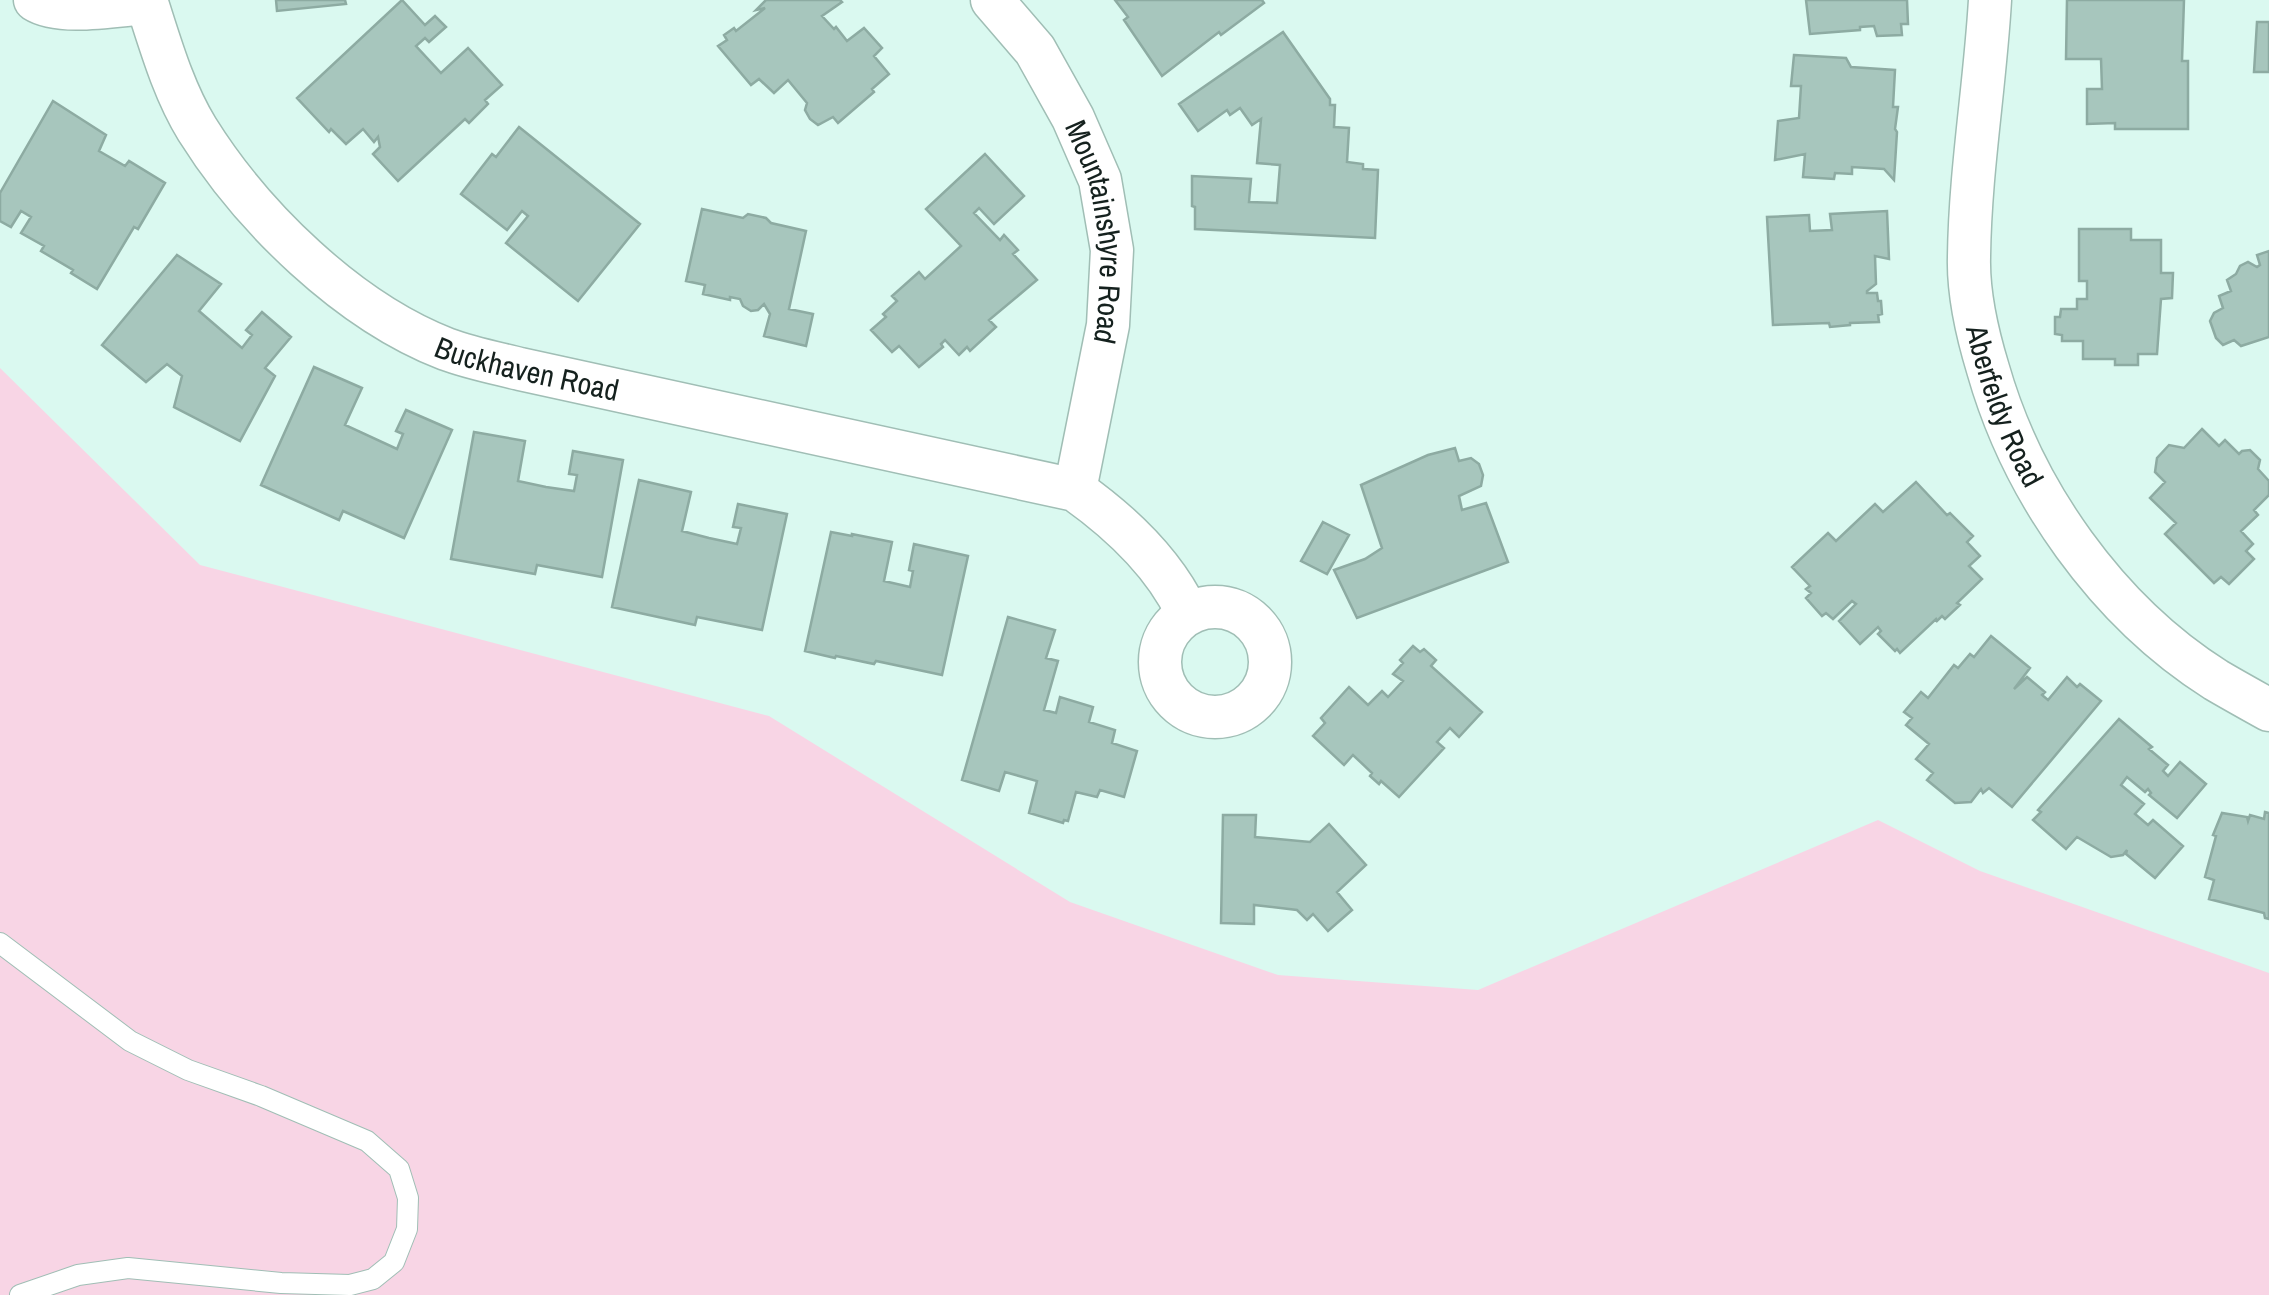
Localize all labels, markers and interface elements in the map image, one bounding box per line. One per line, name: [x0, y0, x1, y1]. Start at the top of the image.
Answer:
street label: Mountainshyre Road: [1056, 114, 1132, 347]
street label: Aberfeldy Road: [1957, 320, 2053, 494]
street label: Buckhaven Road: [429, 327, 623, 410]

